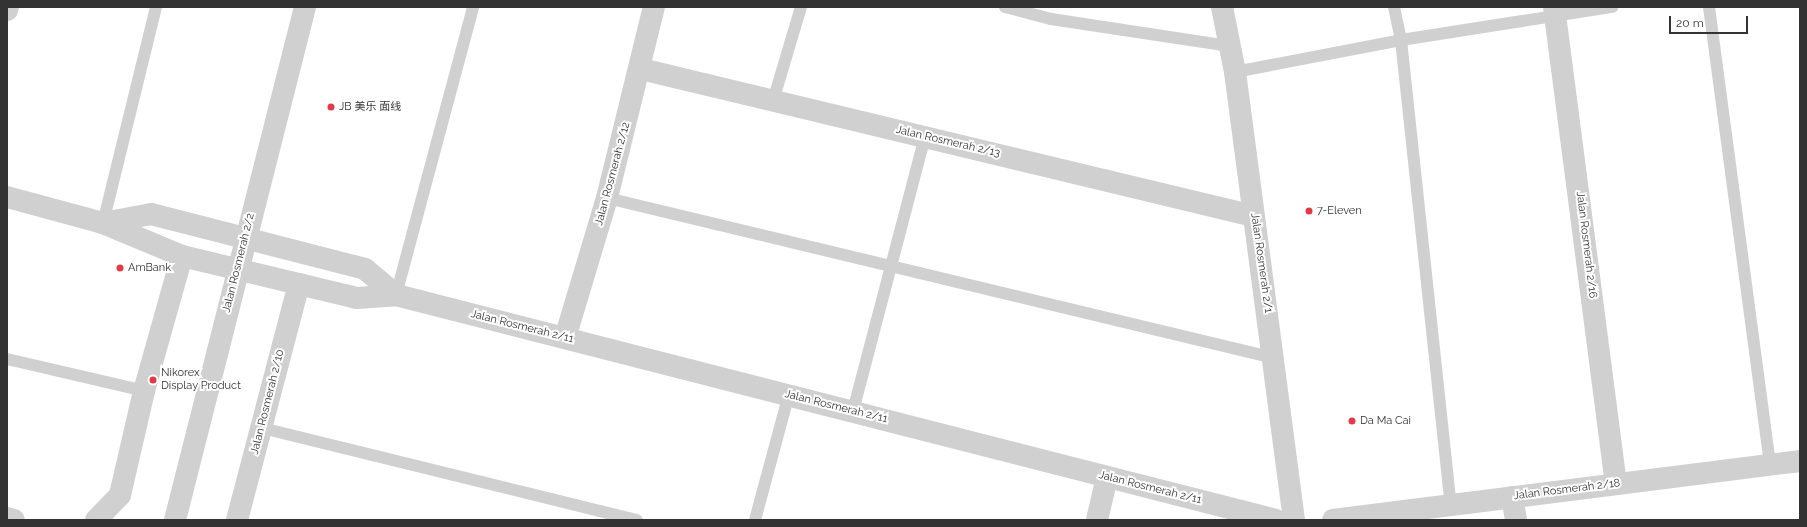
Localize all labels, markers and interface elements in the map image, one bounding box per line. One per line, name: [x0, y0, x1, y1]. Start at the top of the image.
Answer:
scale bar: [1671, 8, 1750, 34]
text: 20 m: [1676, 16, 1704, 30]
place label: JB 美乐 面线: [339, 100, 401, 114]
marker: JB 美乐 面线: [326, 102, 336, 112]
street label: Jalan Rosmerah 2/12: [593, 121, 633, 227]
street label: Jalan Rosmerah 2/13: [895, 124, 1001, 160]
street label: Jalan Rosmerah 2/16: [1573, 191, 1599, 299]
place label: 7-Eleven: [1317, 204, 1362, 218]
marker: 7-Eleven: [1304, 206, 1314, 216]
street label: Jalan Rosmerah 2/2: [220, 212, 258, 314]
street label: Jalan Rosmerah 2/1: [1247, 212, 1275, 314]
place label: AmBank: [128, 261, 171, 275]
marker: AmBank: [115, 263, 125, 273]
street label: Jalan Rosmerah 2/11: [469, 308, 575, 346]
street label: Jalan Rosmerah 2/10: [249, 348, 287, 456]
place label: Nikorex Display Product: [161, 367, 241, 393]
marker: Nikorex Display Product: [148, 375, 158, 385]
street label: Jalan Rosmerah 2/11: [783, 388, 889, 426]
place label: Da Ma Cai: [1360, 414, 1411, 428]
marker: Da Ma Cai: [1347, 416, 1357, 426]
street label: Jalan Rosmerah 2/11: [1097, 469, 1203, 507]
street label: Jalan Rosmerah 2/18: [1513, 477, 1621, 503]

